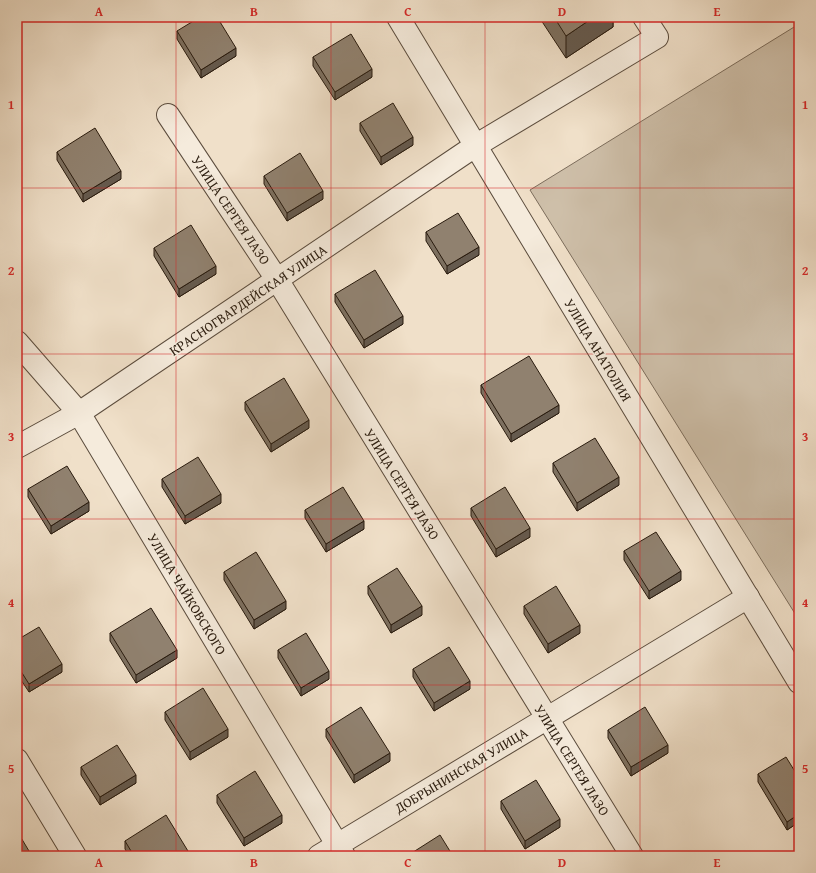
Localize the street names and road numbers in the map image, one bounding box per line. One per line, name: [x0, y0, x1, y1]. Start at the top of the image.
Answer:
street label: УЛИЦА СЕРГЕЯ ЛАЗО: [187, 151, 275, 269]
street label: КРАСНОГВАРДЕЙСКАЯ УЛИЦА: [165, 239, 331, 360]
street label: УЛИЦА АНАТОЛИЯ: [559, 295, 637, 405]
street label: УЛИЦА СЕРГЕЯ ЛАЗО: [360, 424, 444, 544]
street label: УЛИЦА ЧАЙКОВСКОГО: [143, 529, 231, 659]
street label: УЛИЦА СЕРГЕЯ ЛАЗО: [530, 700, 614, 820]
street label: ДОБРЫНИНСКАЯ УЛИЦА: [390, 722, 532, 818]

